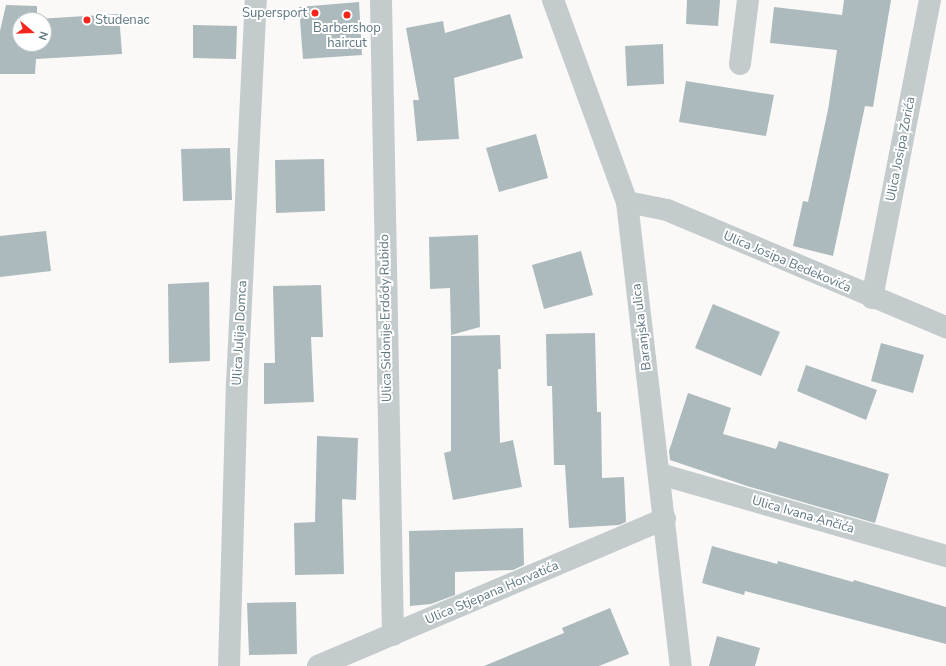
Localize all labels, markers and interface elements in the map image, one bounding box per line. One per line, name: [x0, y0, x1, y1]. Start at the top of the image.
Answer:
place label: Supersport: [242, 5, 307, 21]
marker: Supersport: [310, 8, 320, 18]
marker: Barbershop haircut: [342, 10, 352, 20]
north arrow: [12, 12, 52, 52]
place label: Studenac: [95, 12, 150, 28]
marker: Studenac: [82, 15, 92, 25]
place label: Barbershop haircut: [313, 21, 381, 52]
text: N: [34, 29, 51, 42]
street label: Ulica Josipa Zorića: [883, 95, 919, 203]
street label: Ulica Josipa Bedekovića: [721, 228, 853, 296]
street label: Ulica Sidonije Erdődy Rubido: [377, 234, 395, 402]
street label: Ulica Julija Domca: [229, 280, 251, 386]
street label: Baranjska ulica: [629, 283, 655, 371]
street label: Ulica Ivana Ančića: [750, 493, 856, 537]
street label: Ulica Stjepana Horvatića: [423, 558, 561, 628]

